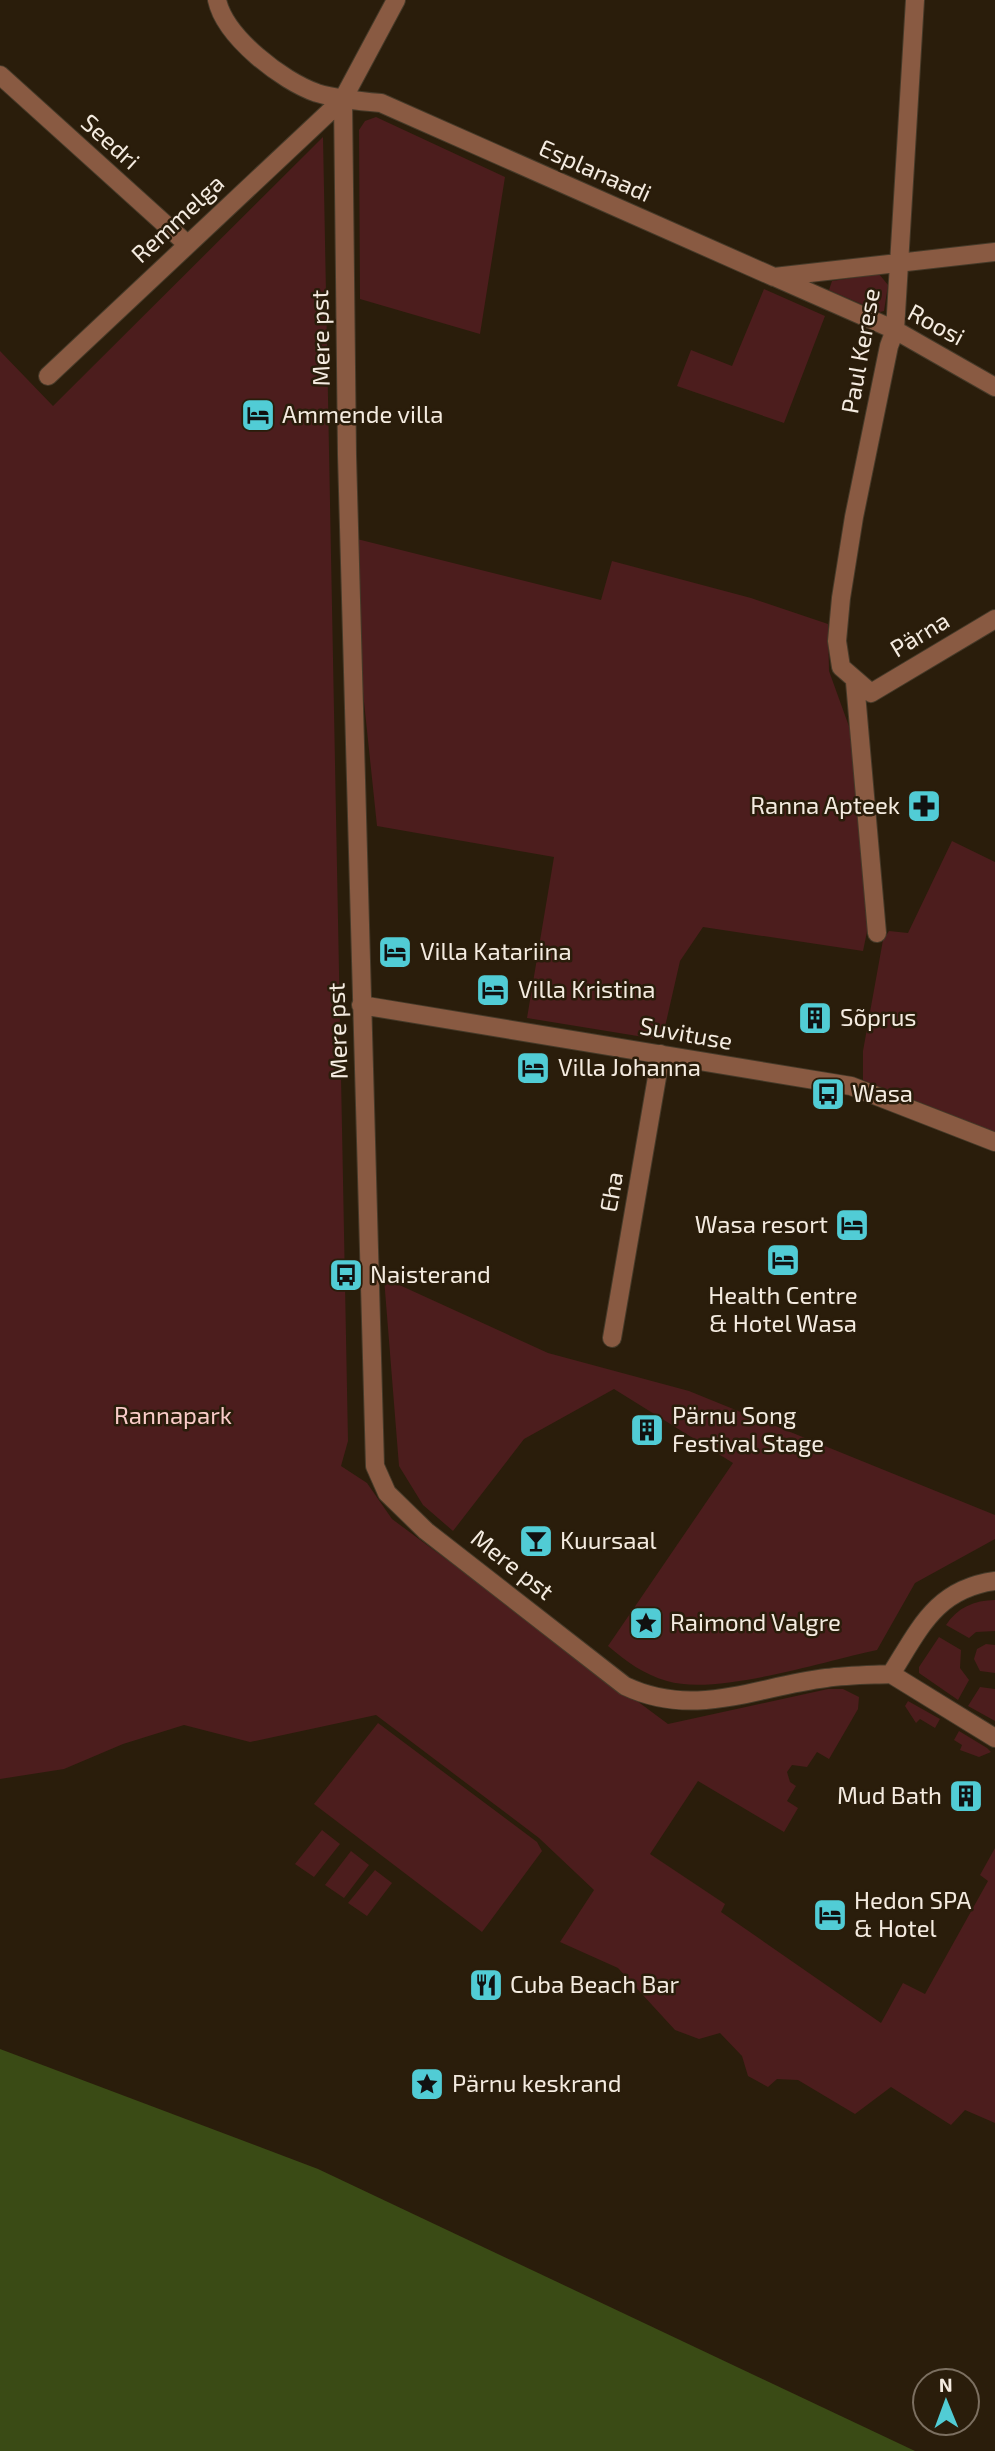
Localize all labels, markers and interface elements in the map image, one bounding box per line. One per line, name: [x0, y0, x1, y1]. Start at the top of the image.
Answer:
street label: Seedri: [76, 107, 146, 175]
street label: Esplanaadi: [535, 132, 656, 207]
street label: Remmelga: [125, 168, 229, 268]
street label: Paul Kerese: [834, 286, 885, 416]
street label: Mere pst: [304, 289, 335, 387]
street label: Roosi: [903, 297, 970, 351]
hotel icon: Ammende villa: [239, 396, 277, 434]
place label: Ammende villa: [282, 399, 443, 428]
street label: Pärna: [884, 605, 954, 663]
pharmacy icon: Ranna Apteek: [905, 787, 943, 825]
place label: Ranna Apteek: [750, 790, 900, 819]
hotel icon: Villa Katariina: [376, 933, 414, 971]
place label: Villa Katariina: [420, 936, 572, 965]
hotel icon: Villa Kristina: [474, 971, 512, 1009]
place label: Villa Kristina: [518, 974, 656, 1003]
street label: Mere pst: [320, 982, 353, 1080]
building icon: Sõprus: [796, 999, 834, 1037]
place label: Sõprus: [840, 1002, 917, 1031]
street label: Suvituse: [638, 1010, 735, 1055]
hotel icon: Villa Johanna: [514, 1049, 552, 1087]
place label: Villa Johanna: [558, 1052, 701, 1081]
bus stop icon: Wasa: [809, 1075, 847, 1113]
place label: Wasa: [852, 1078, 913, 1107]
street label: Eha: [593, 1169, 628, 1214]
hotel icon: Wasa resort: [833, 1206, 871, 1244]
place label: Wasa resort: [695, 1209, 828, 1238]
hotel icon: Health Centre & Hotel Wasa: [764, 1241, 802, 1279]
bus stop icon: Naisterand: [327, 1256, 365, 1294]
place label: Naisterand: [370, 1259, 491, 1288]
place label: Health Centre & Hotel Wasa: [708, 1280, 858, 1337]
park label: Rannapark: [114, 1400, 232, 1429]
place label: Pärnu Song Festival Stage: [672, 1400, 824, 1457]
building icon: Pärnu Song Festival Stage: [628, 1411, 666, 1449]
bar icon: Kuursaal: [517, 1522, 555, 1560]
street label: Mere pst: [466, 1523, 560, 1605]
place label: Kuursaal: [560, 1525, 657, 1554]
place icon: Raimond Valgre: [627, 1604, 665, 1642]
place label: Raimond Valgre: [670, 1607, 841, 1636]
building icon: Mud Bath: [947, 1777, 985, 1815]
place label: Mud Bath: [837, 1780, 942, 1809]
place label: Hedon SPA & Hotel: [854, 1885, 971, 1942]
hotel icon: Hedon SPA & Hotel: [811, 1896, 849, 1934]
restaurant icon: Cuba Beach Bar: [467, 1966, 505, 2004]
place label: Cuba Beach Bar: [510, 1969, 680, 1998]
place icon: Pärnu keskrand: [408, 2065, 446, 2103]
place label: Pärnu keskrand: [452, 2068, 622, 2097]
north arrow: [911, 2367, 981, 2437]
text: N: [939, 2373, 953, 2396]

